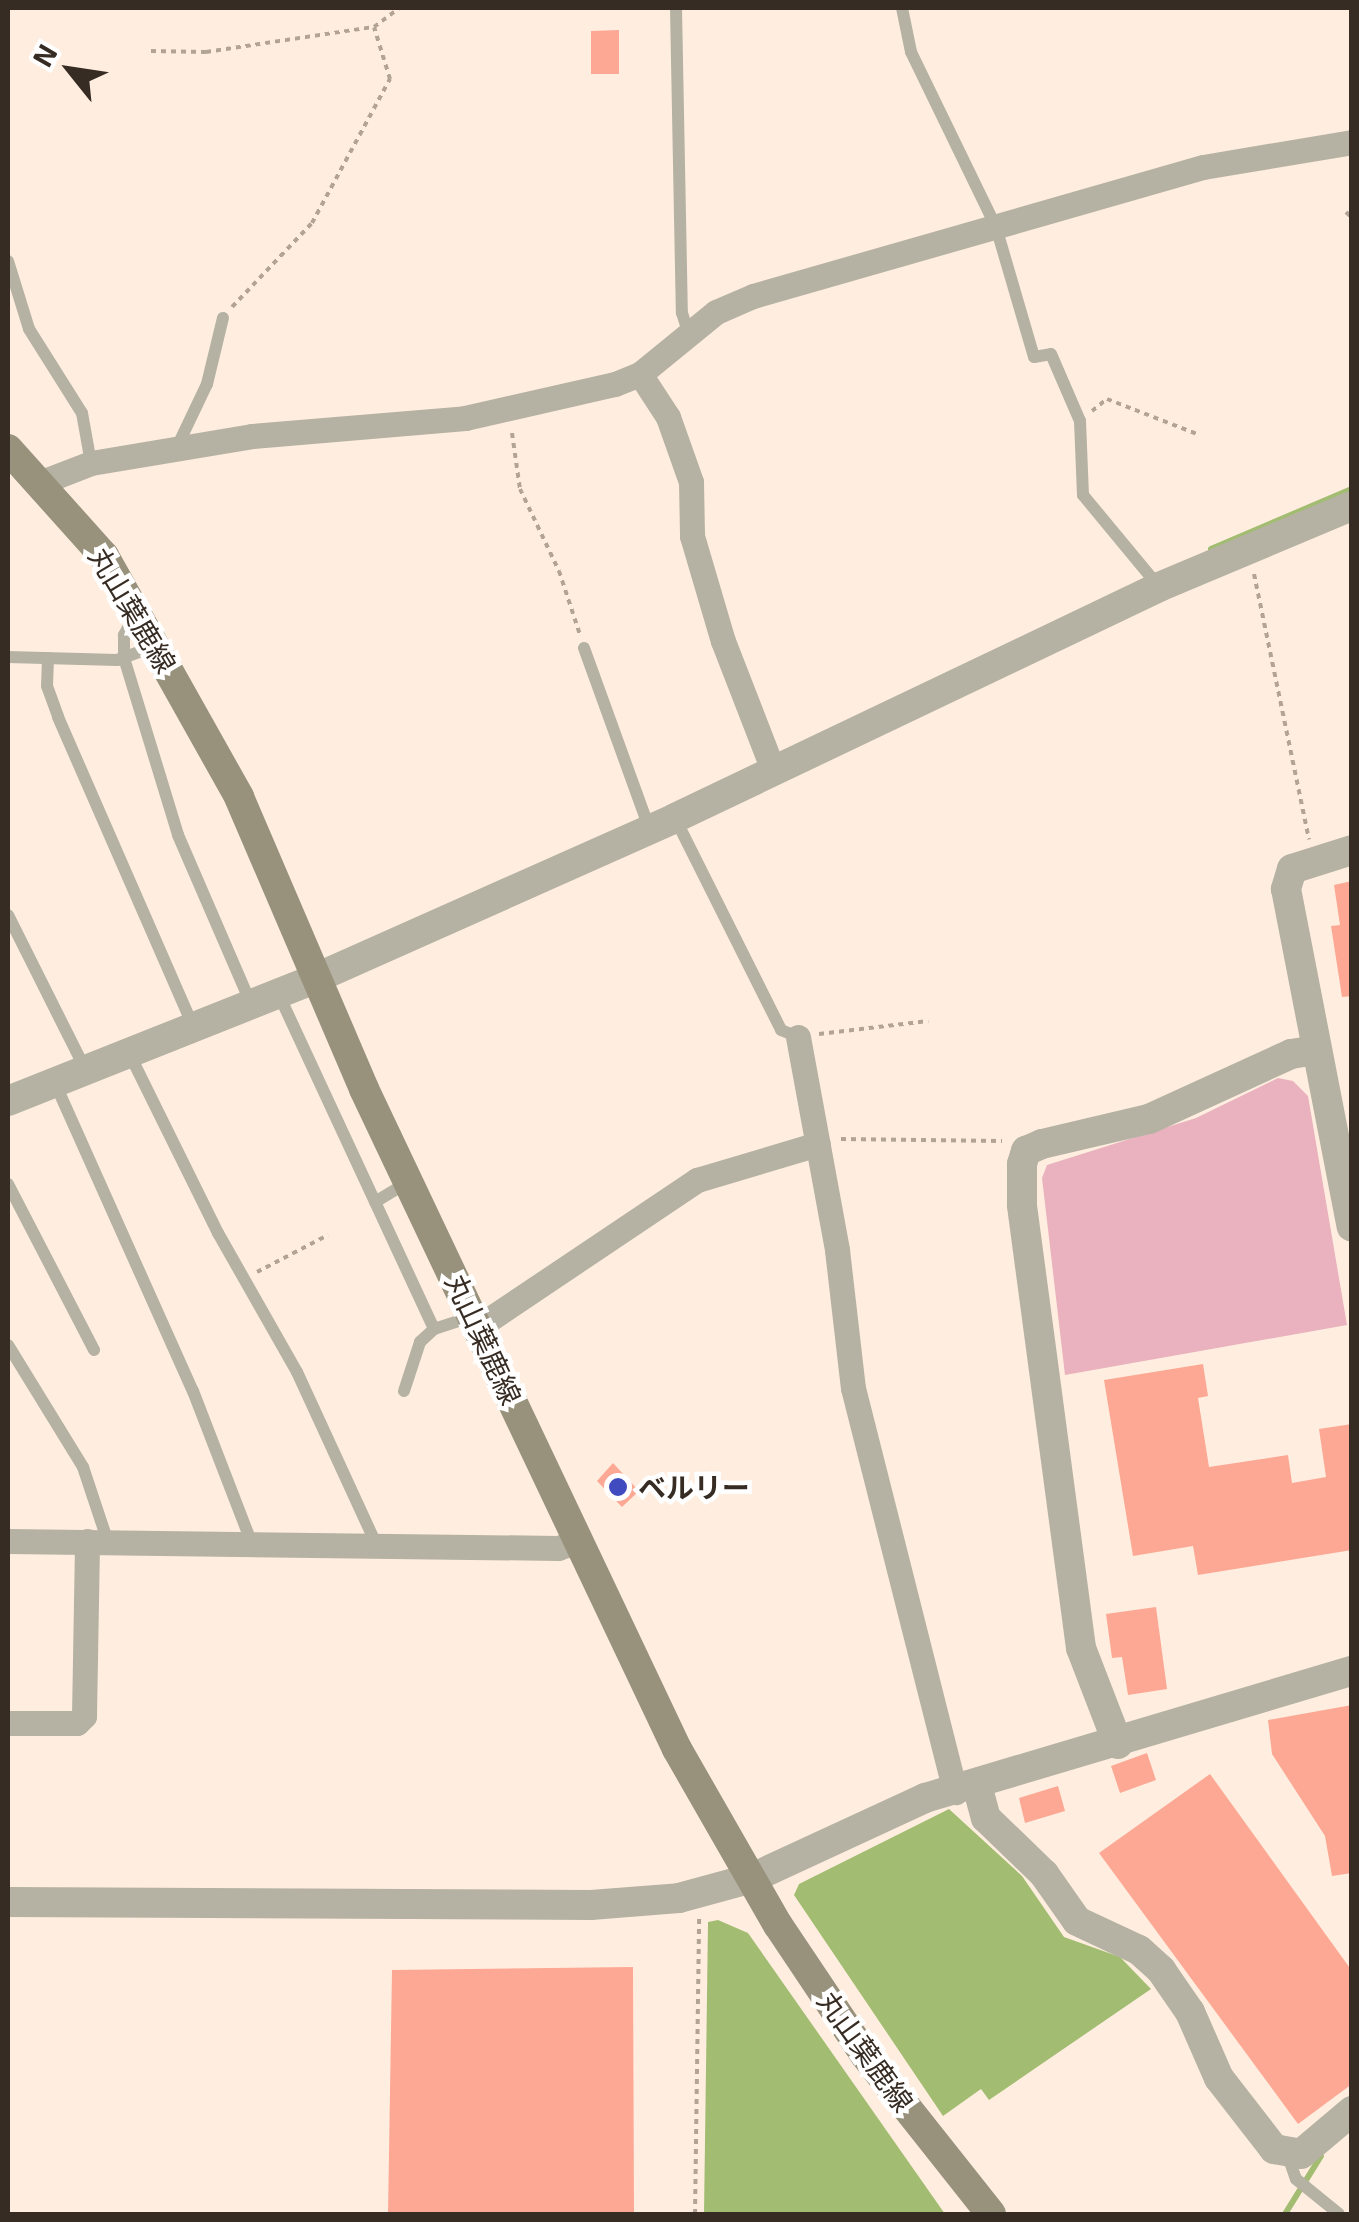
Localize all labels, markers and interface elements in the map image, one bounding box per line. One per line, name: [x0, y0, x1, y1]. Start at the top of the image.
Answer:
north arrow: [20, 20, 120, 120]
text: N: [24, 38, 64, 72]
street label: 丸山葉鹿線: [83, 541, 183, 679]
street label: 丸山葉鹿線: [439, 1268, 529, 1410]
place label: ベルリー: [638, 1470, 750, 1504]
marker: ベルリー: [607, 1476, 629, 1498]
street label: 丸山葉鹿線: [811, 1984, 921, 2118]

